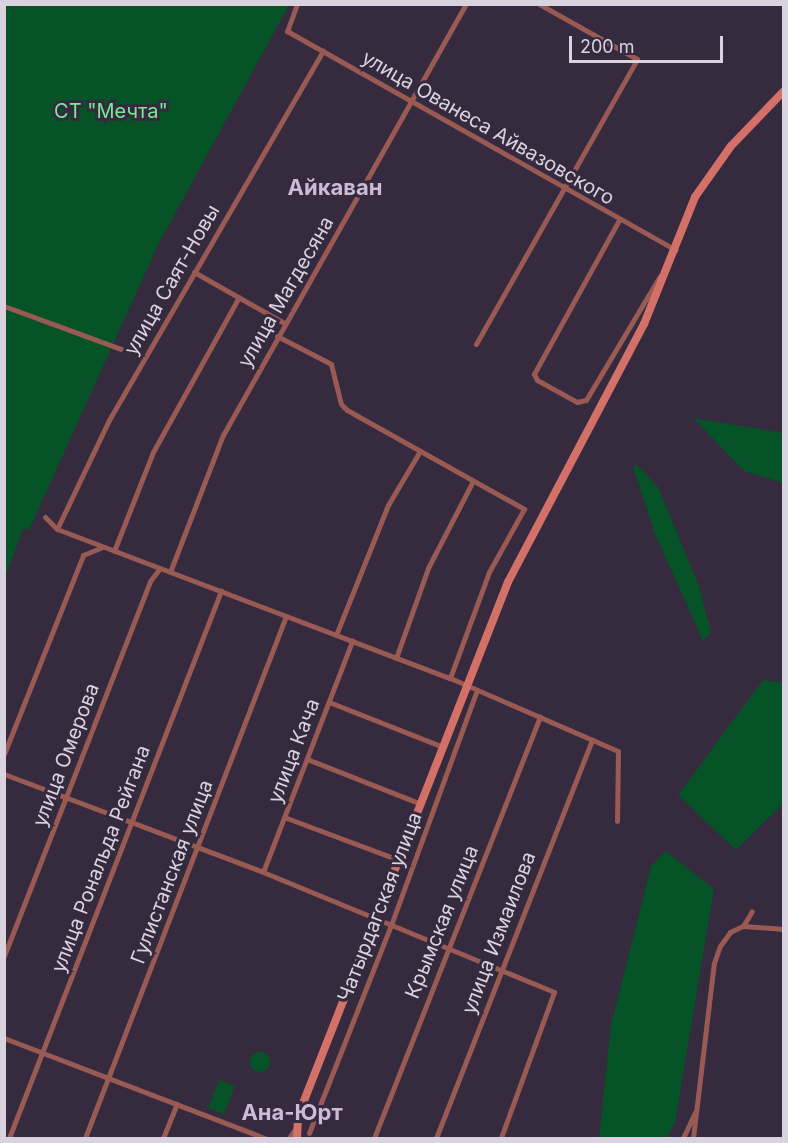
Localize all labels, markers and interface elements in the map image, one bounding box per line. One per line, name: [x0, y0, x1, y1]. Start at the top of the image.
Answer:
scale bar: [572, 24, 726, 62]
text: 200 m: [580, 36, 635, 57]
street label: улица Ованеса Айвазовского: [357, 46, 619, 210]
park label: СТ "Мечта": [54, 99, 168, 123]
district label: Айкаван: [288, 175, 382, 201]
street label: улица Саят-Новы: [119, 200, 225, 360]
street label: улица Магдесяна: [233, 212, 339, 372]
street label: улица Омерова: [28, 680, 104, 830]
street label: улица Кача: [263, 695, 325, 807]
street label: улица Рональда Рейгана: [47, 742, 155, 976]
street label: Гулистанская улица: [126, 777, 218, 967]
street label: Чатырдагская улица: [333, 809, 427, 1005]
street label: Крымская улица: [400, 842, 484, 1002]
street label: улица Измаилова: [457, 848, 541, 1018]
district label: Ана-Юрт: [241, 1100, 343, 1126]

